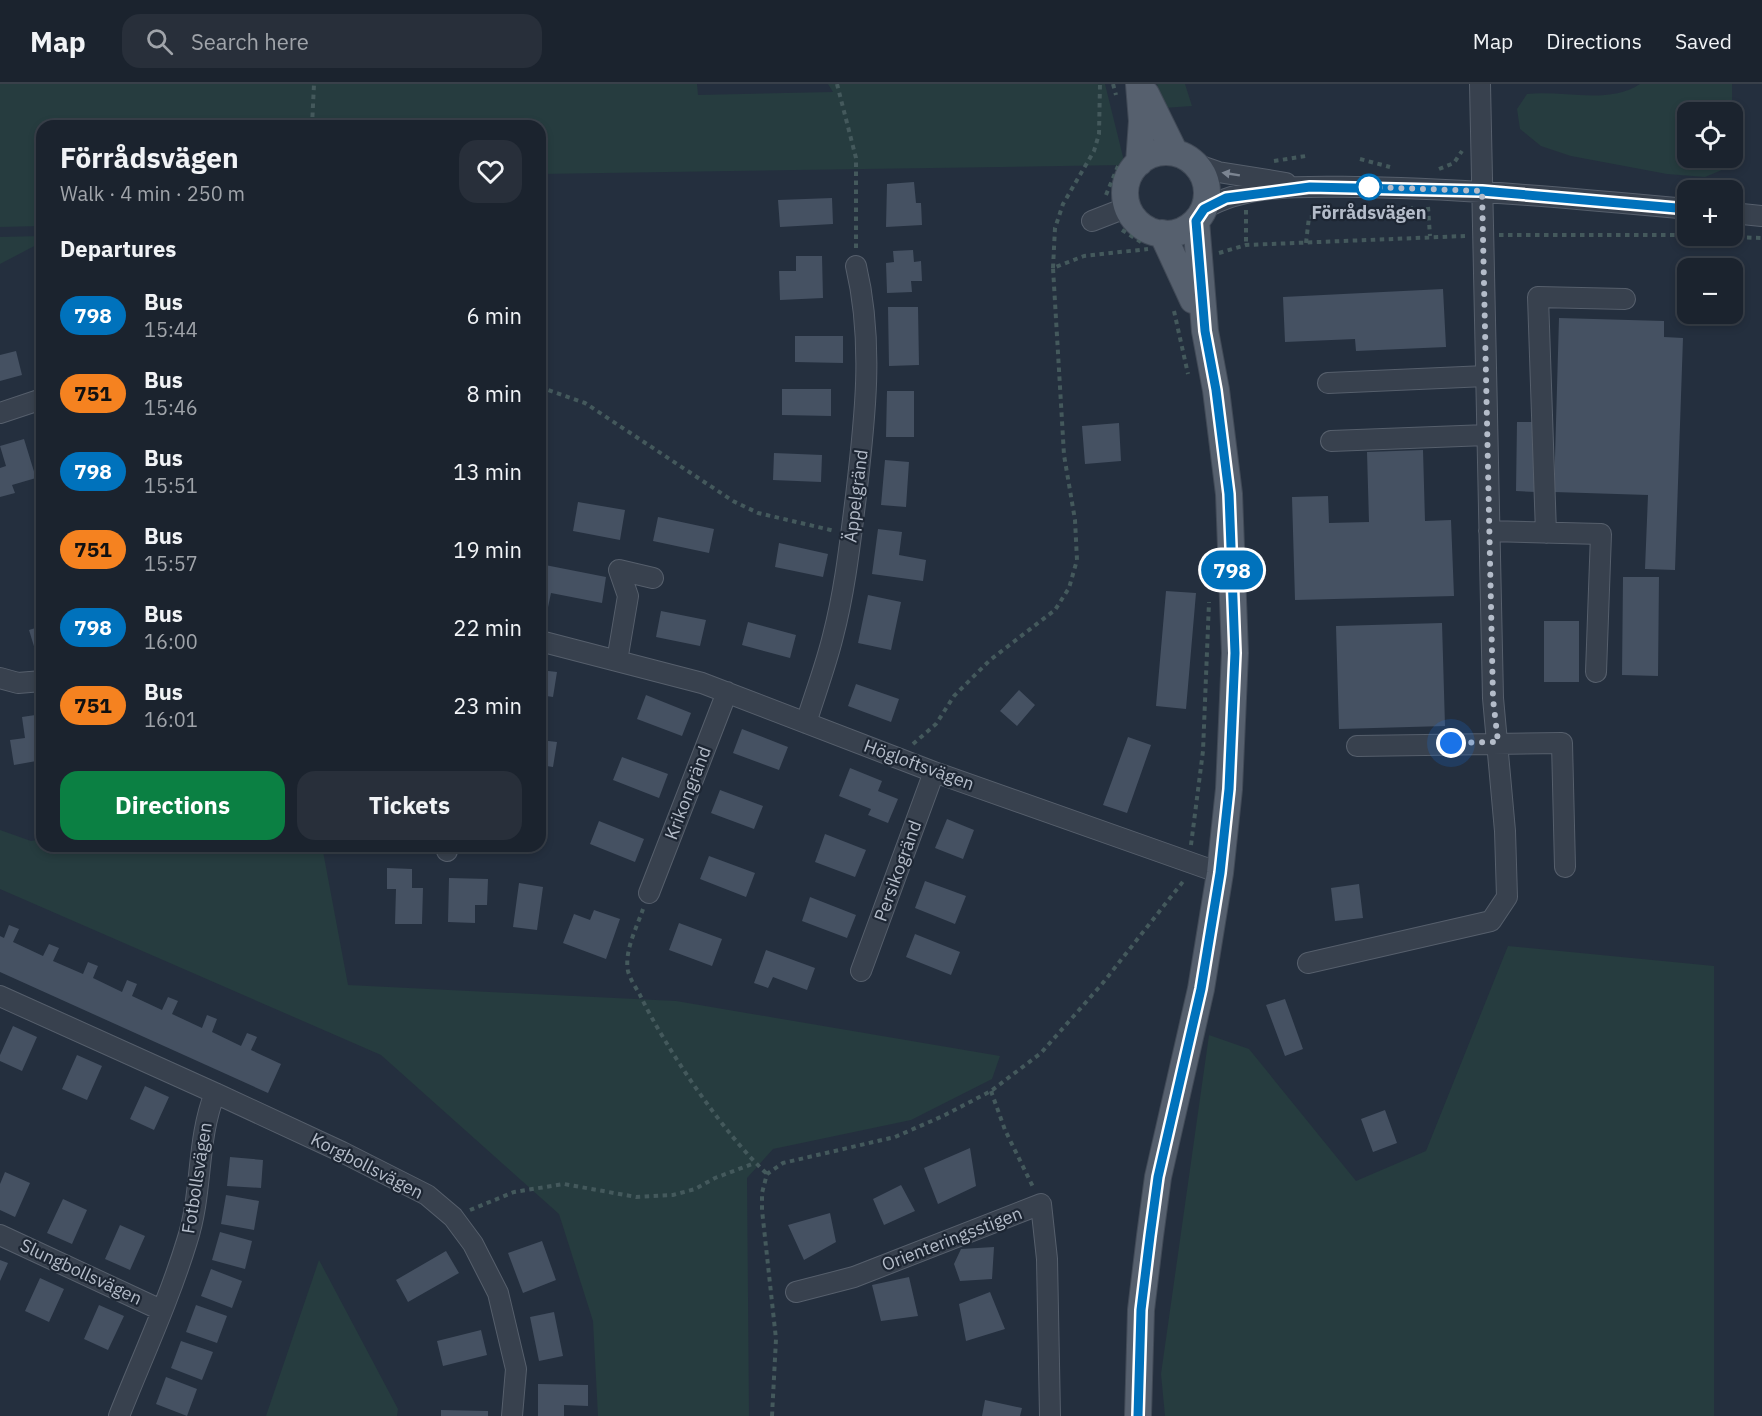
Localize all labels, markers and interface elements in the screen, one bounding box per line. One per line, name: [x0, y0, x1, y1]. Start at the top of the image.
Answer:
search box: [122, 14, 542, 68]
text: Map: [30, 23, 86, 60]
icon: search: [143, 25, 176, 58]
text: Search here: [191, 27, 309, 56]
text: Map: [1473, 27, 1513, 55]
text: Directions: [1546, 27, 1642, 55]
text: Saved: [1675, 27, 1732, 55]
map controls: [1677, 102, 1743, 324]
button: locate: [1677, 102, 1743, 168]
text: Förrådsvägen: [60, 139, 239, 176]
button: heart: [459, 140, 522, 203]
one-way arrow: [1221, 169, 1240, 178]
marker: Förrådsvägen: [1356, 174, 1382, 200]
text: Walk · 4 min · 250 m: [60, 180, 245, 207]
button: +: [1677, 180, 1743, 246]
place label: Förrådsvägen: [1312, 201, 1426, 224]
text: Departures: [60, 234, 176, 263]
button: −: [1677, 258, 1743, 324]
text: Bus: [144, 287, 183, 316]
text: 798: [74, 301, 112, 329]
text: 6 min: [466, 301, 522, 330]
text: 15:44: [144, 316, 198, 343]
text: Bus: [144, 365, 183, 394]
text: 751: [74, 379, 112, 407]
text: 8 min: [466, 379, 522, 408]
text: 15:46: [144, 394, 198, 421]
text: Bus: [144, 443, 183, 472]
street label: Äppelgränd: [838, 448, 873, 544]
text: 798: [74, 457, 112, 485]
text: 13 min: [453, 457, 522, 486]
text: 15:51: [144, 472, 198, 499]
text: Bus: [144, 521, 183, 550]
text: 751: [74, 535, 112, 563]
text: 19 min: [453, 535, 522, 564]
text: 15:57: [144, 550, 198, 577]
line badge: 798: [1198, 550, 1266, 590]
text: 798: [1213, 556, 1251, 584]
text: Bus: [144, 599, 183, 628]
text: 798: [74, 613, 112, 641]
text: 22 min: [453, 613, 522, 642]
text: 16:00: [144, 628, 198, 655]
text: Bus: [144, 677, 183, 706]
text: 751: [74, 691, 112, 719]
text: 23 min: [453, 691, 522, 720]
text: 16:01: [144, 706, 198, 733]
your location: [1436, 728, 1466, 758]
street label: Högloftsvägen: [861, 734, 977, 795]
street label: Krikongränd: [659, 743, 716, 843]
button: Directions: [60, 771, 285, 840]
button: Tickets: [297, 771, 522, 840]
street label: Persikogränd: [869, 817, 926, 925]
street label: Fotbollsvägen: [176, 1121, 217, 1235]
street label: Korgbollsvägen: [307, 1127, 427, 1204]
street label: Orienteringsstigen: [878, 1201, 1025, 1276]
street label: Slungbollsvägen: [17, 1233, 146, 1310]

